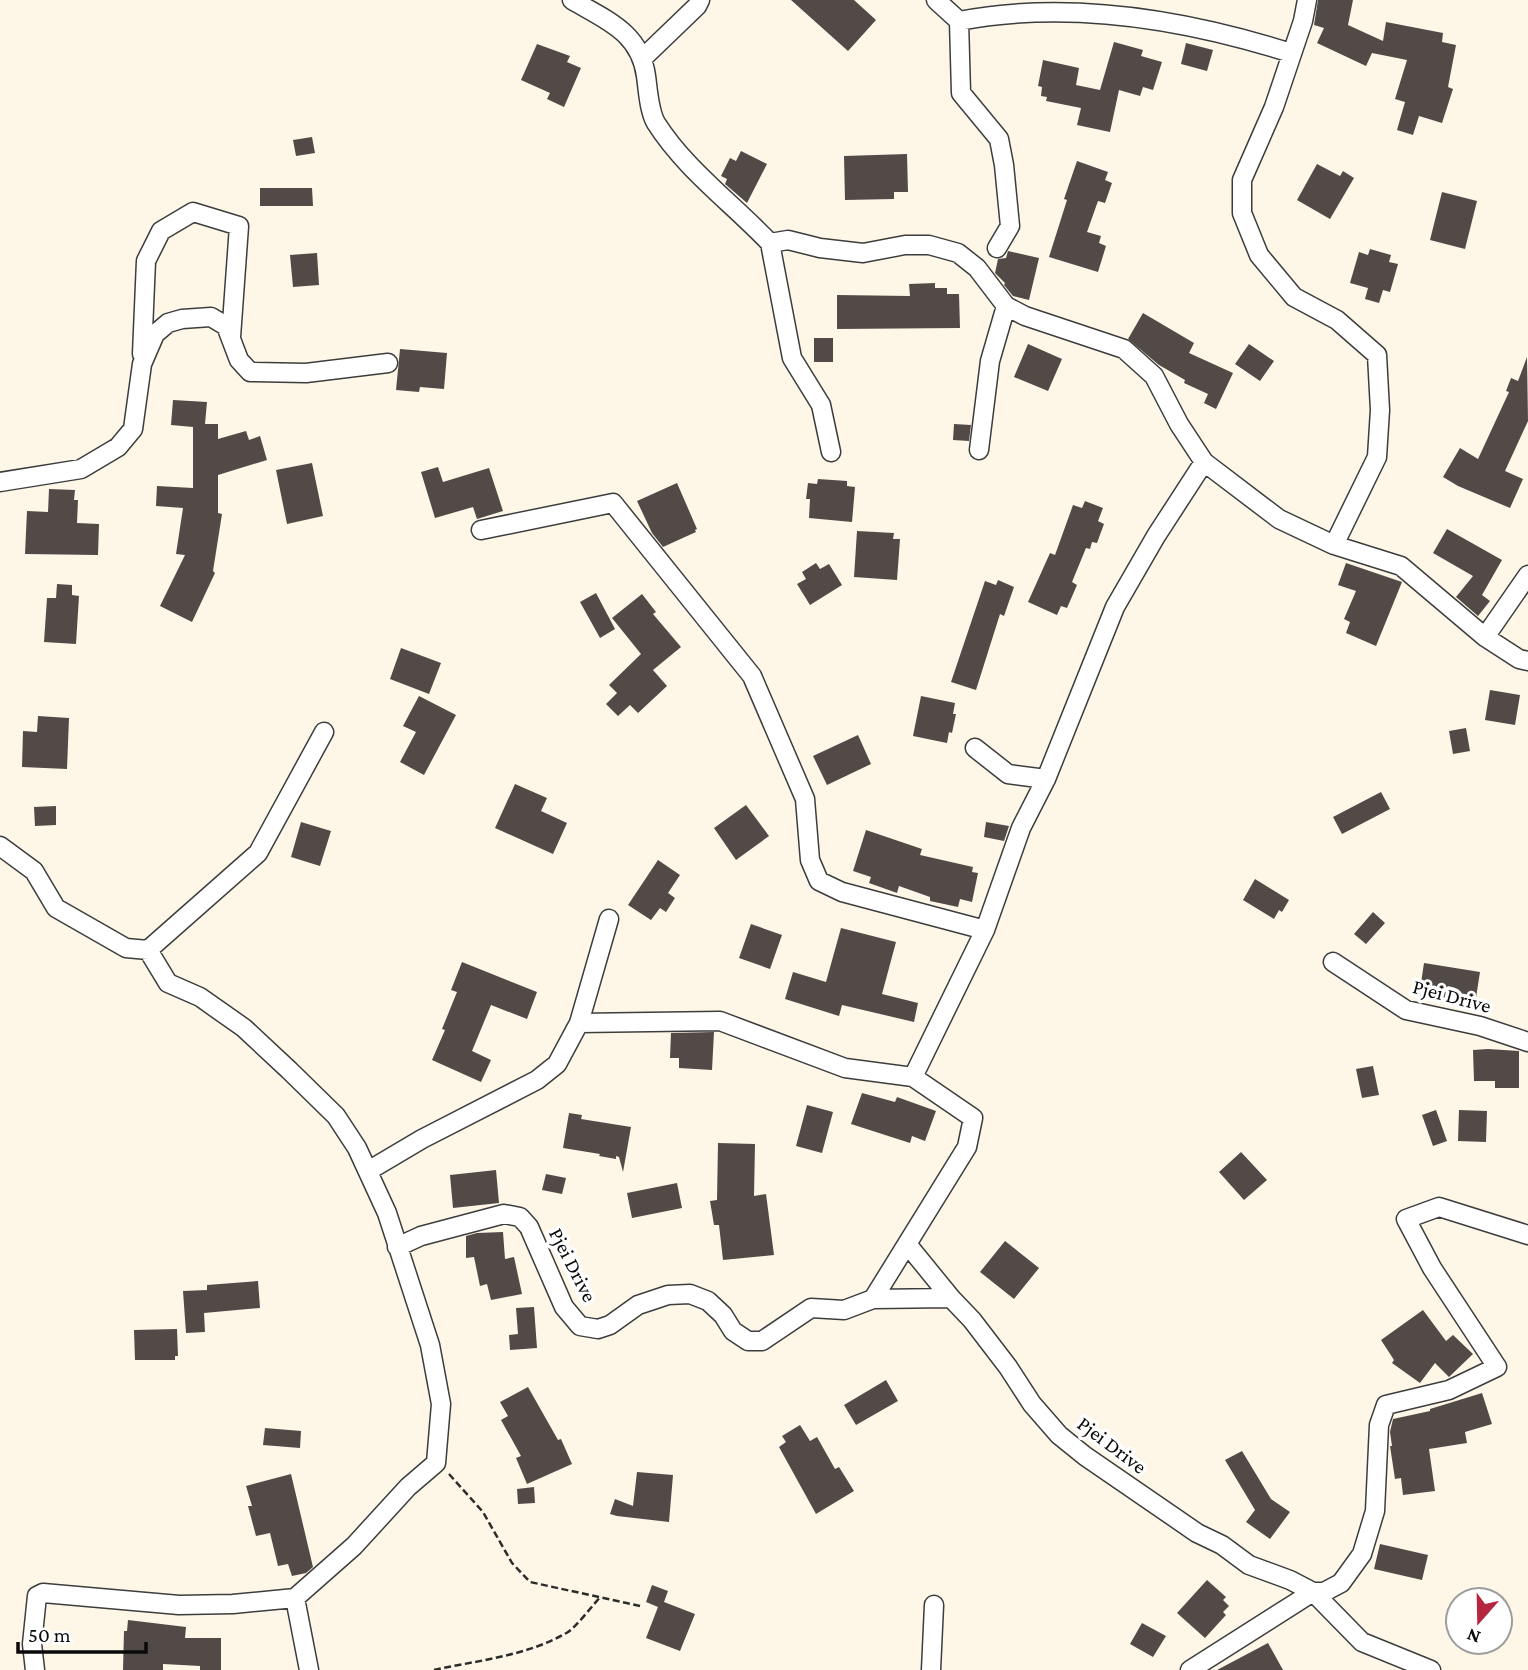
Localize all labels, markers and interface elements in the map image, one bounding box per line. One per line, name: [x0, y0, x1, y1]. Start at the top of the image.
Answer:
street label: Pjei Drive: [1410, 974, 1494, 1018]
street label: Pjei Drive: [544, 1224, 602, 1306]
street label: Pjei Drive: [1073, 1411, 1151, 1479]
north arrow: [1444, 1586, 1514, 1656]
scale bar: [18, 1610, 145, 1654]
text: 50 m: [28, 1623, 71, 1647]
text: N: [1464, 1624, 1483, 1649]

